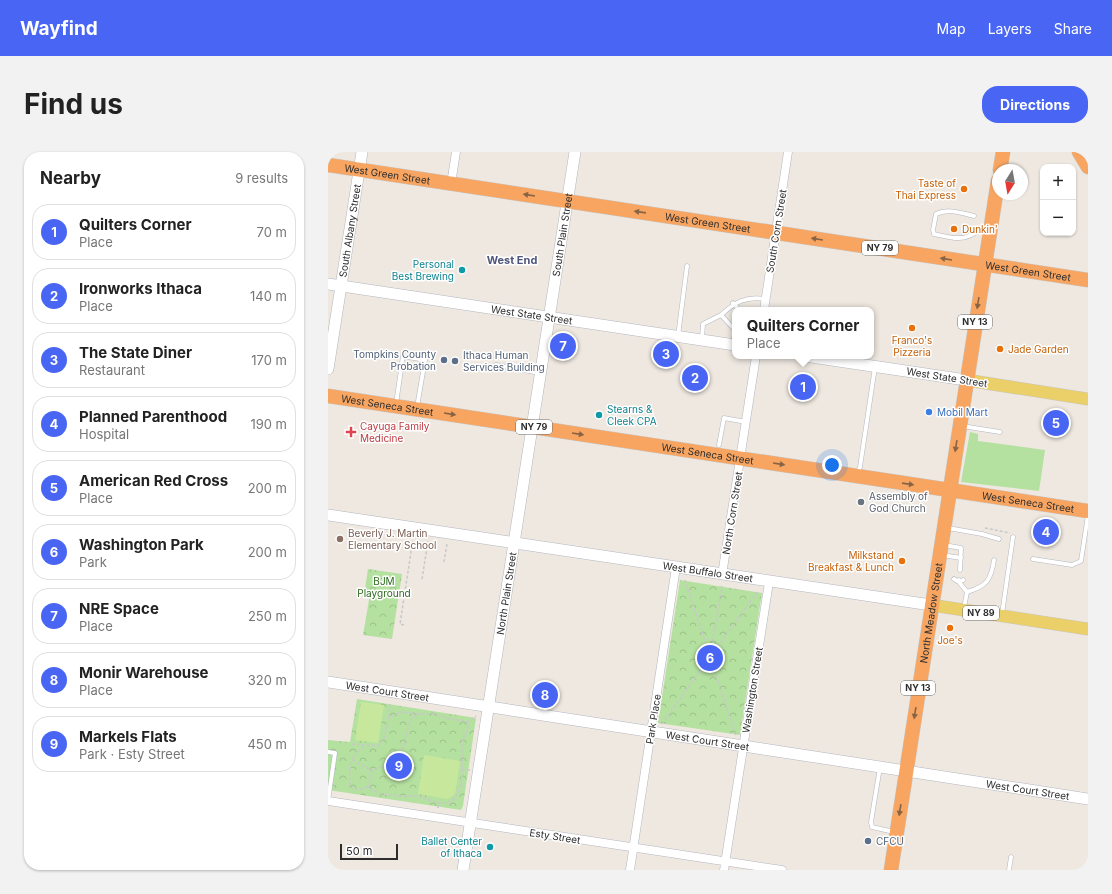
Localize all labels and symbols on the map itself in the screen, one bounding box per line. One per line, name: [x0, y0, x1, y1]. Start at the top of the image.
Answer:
street label: West Green Street: [344, 162, 432, 186]
north arrow: [992, 164, 1028, 200]
place label: Taste of Thai Express: [895, 177, 956, 201]
street label: South Albany Street: [336, 183, 363, 278]
marker: Taste of Thai Express: [959, 184, 969, 194]
street label: South Corn Street: [763, 188, 789, 274]
street label: South Plain Street: [550, 191, 575, 277]
one-way arrow: [523, 192, 535, 198]
one-way arrow: [634, 209, 646, 215]
street label: West Green Street: [664, 210, 752, 235]
place label: Dunkin': [962, 223, 998, 235]
marker: Dunkin': [949, 224, 959, 234]
one-way arrow: [811, 236, 823, 242]
road number: NY 79: [862, 241, 898, 255]
district label: West End: [487, 253, 537, 267]
one-way arrow: [940, 255, 952, 261]
place label: Personal Best Brewing: [392, 258, 454, 282]
street label: West Green Street: [984, 259, 1072, 283]
marker: Personal Best Brewing: [457, 265, 467, 275]
one-way arrow: [975, 297, 981, 309]
street label: West State Street: [490, 303, 574, 327]
road number: NY 13: [958, 315, 992, 329]
marker: Franco's Pizzeria: [907, 323, 917, 333]
pin: 7: [550, 331, 576, 361]
place label: Franco's Pizzeria: [892, 334, 932, 358]
pin: 3: [653, 339, 679, 369]
place label: Jade Garden: [1008, 343, 1069, 355]
marker: Jade Garden: [995, 344, 1005, 354]
place label: Tompkins County Probation: [353, 348, 436, 372]
place label: Ithaca Human Services Building: [463, 349, 545, 373]
marker: Tompkins County Probation: [439, 355, 449, 365]
marker: Ithaca Human Services Building: [450, 356, 460, 366]
pin: 2: [682, 363, 708, 393]
street label: West State Street: [906, 365, 989, 389]
pin: 1: [790, 372, 816, 402]
street label: West Seneca Street: [340, 392, 435, 418]
place label: Stearns & Cleek CPA: [607, 403, 657, 427]
place label: Mobil Mart: [937, 406, 988, 418]
marker: Mobil Mart: [924, 407, 934, 417]
pin: 5: [1043, 408, 1069, 438]
marker: Stearns & Cleek CPA: [594, 410, 604, 420]
one-way arrow: [444, 411, 456, 417]
place label: Cayuga Family Medicine: [360, 420, 430, 444]
road number: NY 79: [516, 420, 552, 434]
marker: Cayuga Family Medicine: [345, 426, 357, 438]
one-way arrow: [572, 431, 584, 437]
one-way arrow: [953, 440, 959, 453]
street label: West Seneca Street: [661, 441, 755, 466]
your location: [822, 455, 842, 475]
one-way arrow: [773, 461, 785, 467]
street label: North Corn Street: [720, 470, 745, 555]
one-way arrow: [902, 481, 914, 487]
street label: West Seneca Street: [981, 489, 1076, 515]
place label: Assembly of God Church: [869, 490, 928, 514]
marker: Assembly of God Church: [856, 497, 866, 507]
pin: 4: [1033, 517, 1059, 547]
place label: Beverly J. Martin Elementary School: [348, 527, 437, 551]
marker: Beverly J. Martin Elementary School: [335, 534, 345, 544]
place label: Milkstand Breakfast & Lunch: [808, 549, 894, 573]
street label: North Plain Street: [494, 551, 519, 635]
marker: Milkstand Breakfast & Lunch: [897, 556, 907, 566]
street label: West Buffalo Street: [662, 559, 754, 584]
street label: North Meadow Street: [917, 561, 945, 664]
park label: BJM Playground: [357, 575, 411, 599]
road number: NY 89: [963, 606, 999, 620]
marker: Joe's: [945, 623, 955, 633]
place label: Joe's: [937, 634, 963, 646]
pin: 6: [697, 643, 723, 673]
street label: Washington Street: [739, 646, 765, 734]
street label: West Court Street: [345, 679, 430, 704]
pin: 8: [532, 680, 558, 710]
road number: NY 13: [901, 681, 935, 695]
street label: Park Place: [643, 693, 663, 745]
one-way arrow: [911, 707, 917, 719]
street label: West Court Street: [665, 728, 751, 753]
pin: 9: [386, 751, 412, 781]
street label: West Court Street: [985, 777, 1071, 802]
one-way arrow: [897, 804, 903, 816]
street label: Esty Street: [529, 826, 582, 846]
place label: Ballet Center of Ithaca: [421, 835, 482, 859]
place label: CFCU: [876, 835, 904, 847]
marker: CFCU: [863, 836, 873, 846]
scale bar: [340, 842, 398, 861]
marker: Ballet Center of Ithaca: [485, 842, 495, 852]

